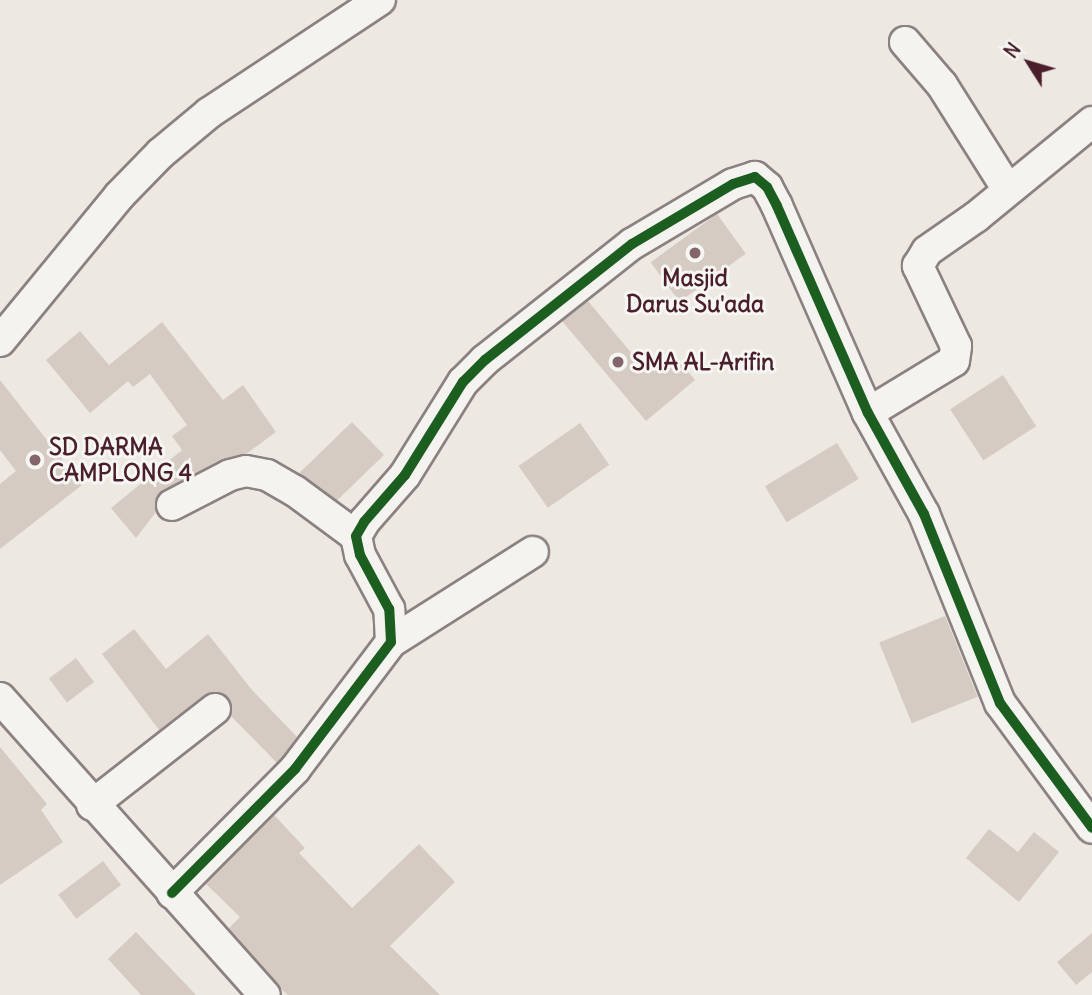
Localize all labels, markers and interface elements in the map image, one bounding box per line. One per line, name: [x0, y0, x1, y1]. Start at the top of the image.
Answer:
north arrow: [994, 28, 1064, 98]
text: N: [999, 38, 1026, 63]
marker: Masjid Darus Su'ada: [687, 245, 703, 261]
place label: Masjid Darus Su'ada: [626, 264, 764, 318]
place label: SMA AL-Arifin: [632, 348, 774, 376]
marker: SMA AL-Arifin: [610, 354, 626, 370]
place label: SD DARMA CAMPLONG 4: [49, 433, 192, 487]
marker: SD DARMA CAMPLONG 4: [27, 452, 43, 468]

